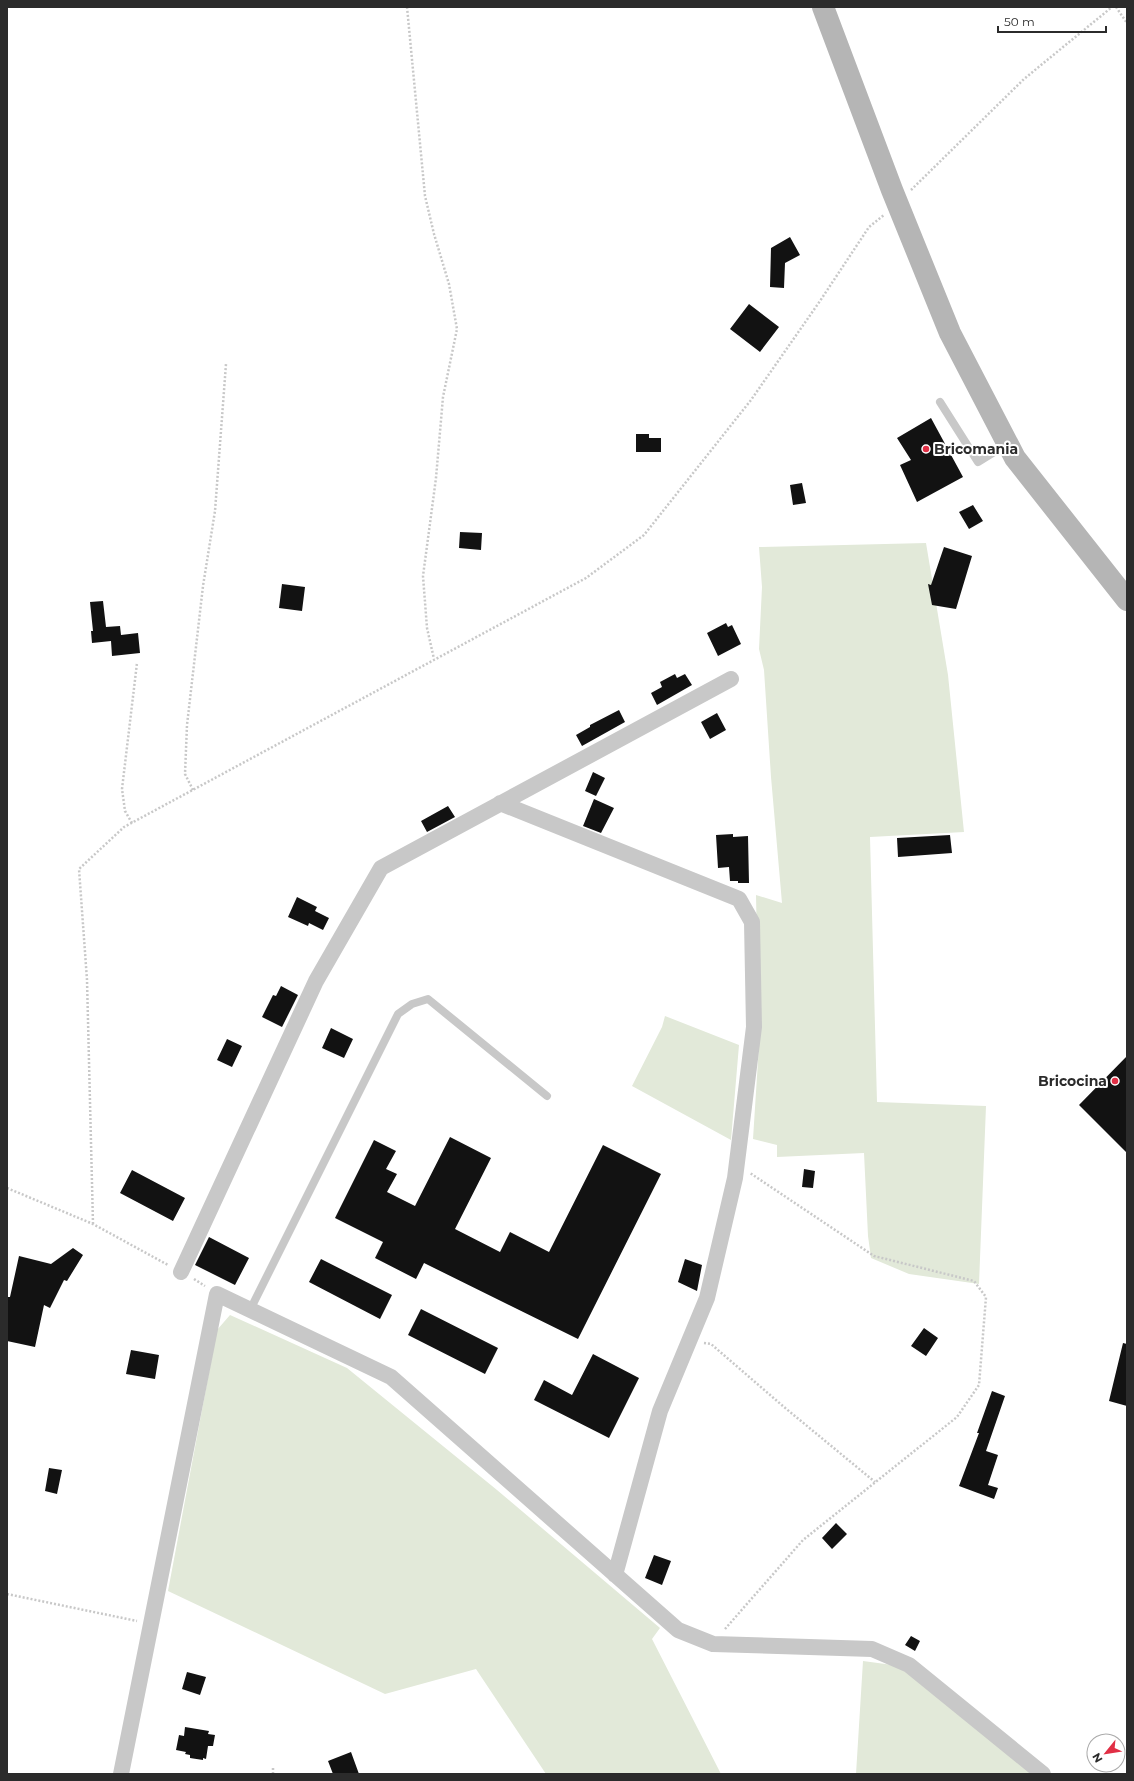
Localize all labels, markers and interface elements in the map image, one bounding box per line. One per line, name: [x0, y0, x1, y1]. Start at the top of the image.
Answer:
scale bar: [998, 8, 1106, 34]
text: 50 m: [1004, 14, 1035, 29]
place label: Bricomania: [934, 440, 1018, 458]
marker: Bricomania: [921, 444, 931, 454]
place label: Bricocina: [1038, 1072, 1107, 1090]
marker: Bricocina: [1110, 1076, 1120, 1086]
north arrow: [1086, 1733, 1126, 1773]
text: N: [1089, 1751, 1106, 1765]

